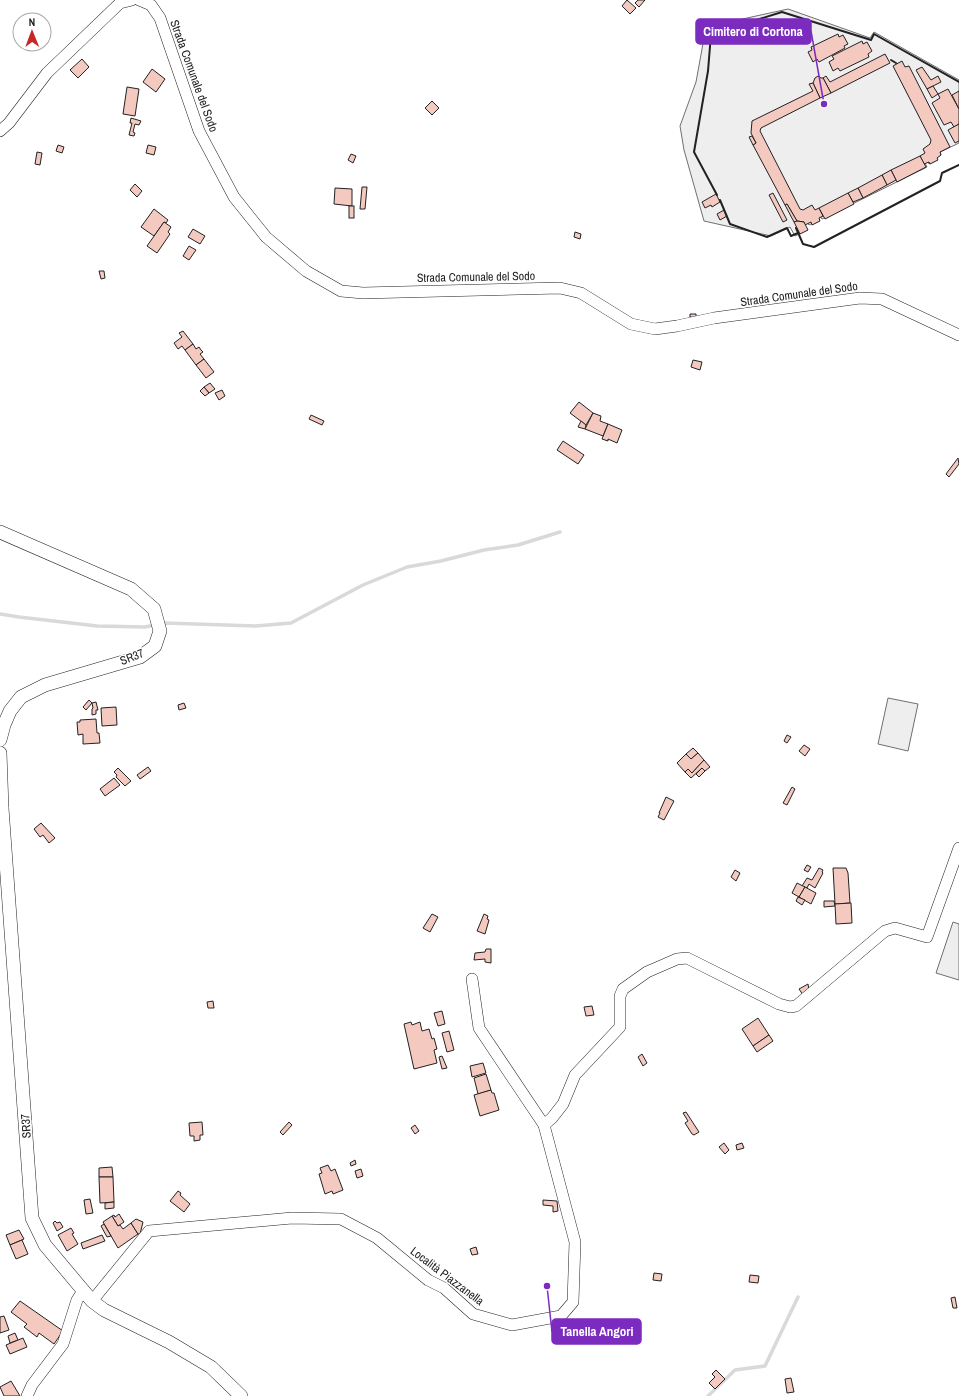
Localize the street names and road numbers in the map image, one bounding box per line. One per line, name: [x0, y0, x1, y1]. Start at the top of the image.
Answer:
street label: Strada Comunale del Sodo: [166, 18, 222, 134]
street label: Strada Comunale del Sodo: [417, 268, 535, 286]
street label: Strada Comunale del Sodo: [739, 278, 859, 310]
street label: SR37: [118, 645, 147, 669]
street label: SR37: [17, 1113, 35, 1139]
street label: Località Piazzanella: [407, 1243, 487, 1309]

